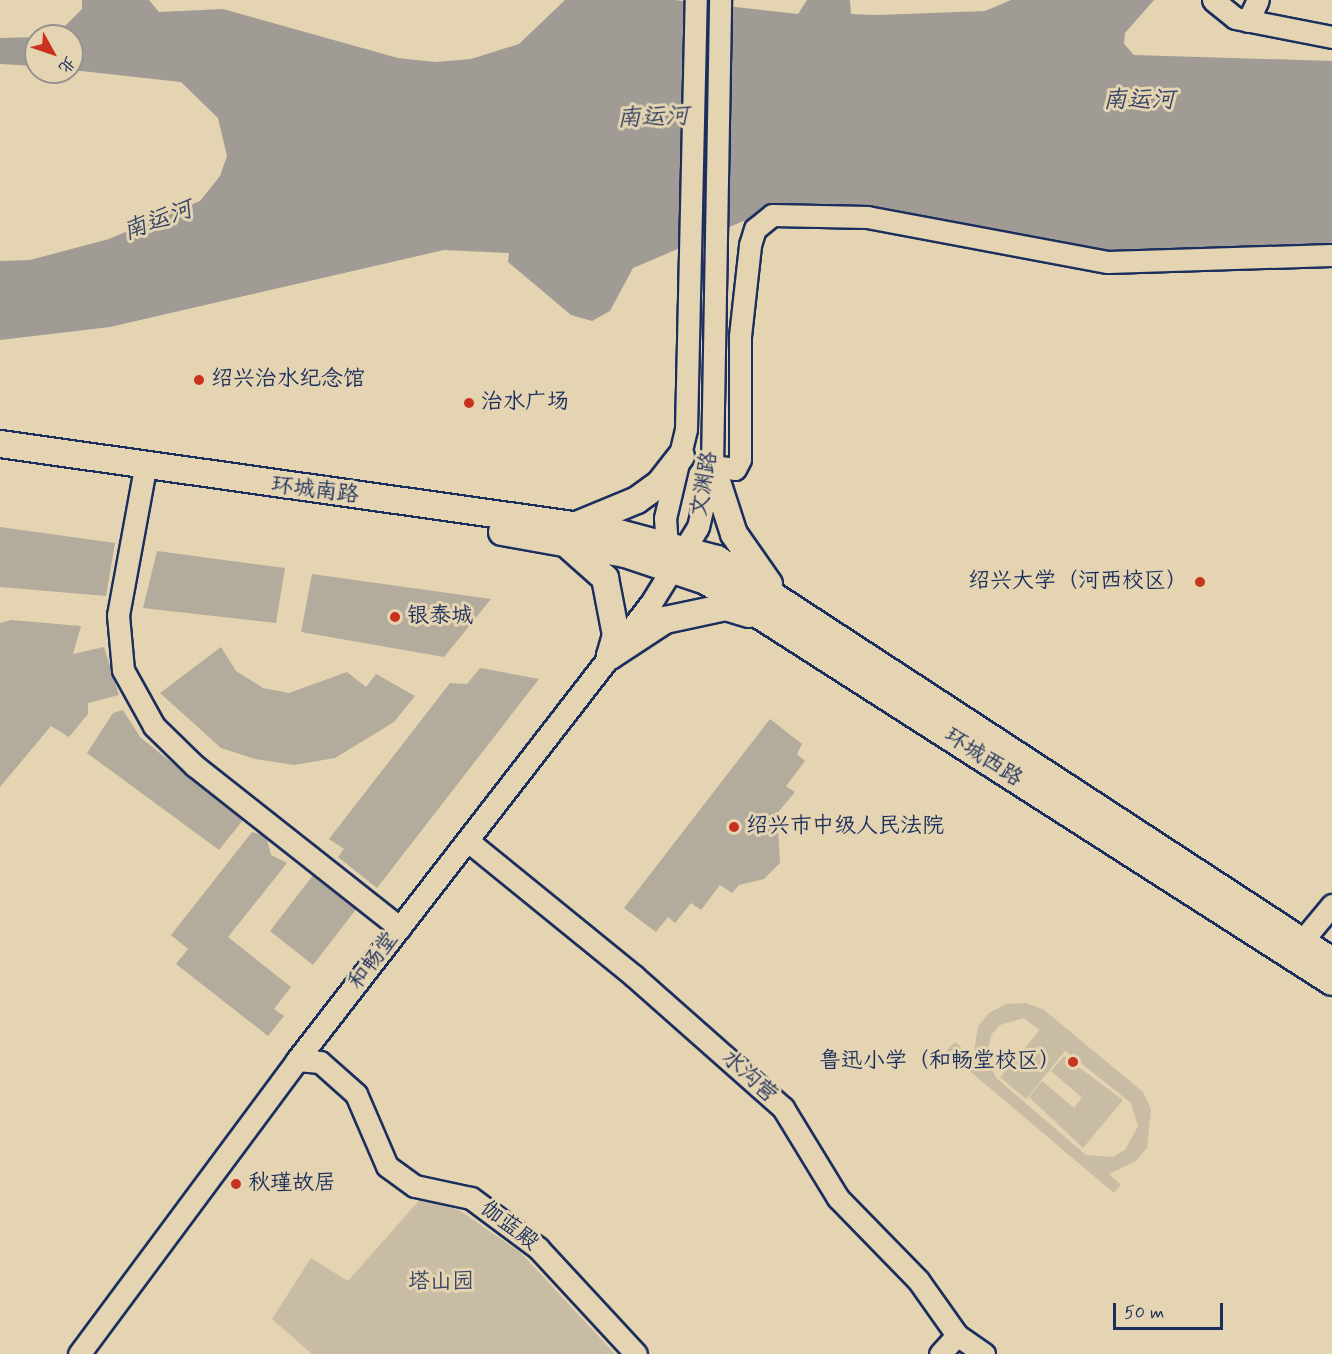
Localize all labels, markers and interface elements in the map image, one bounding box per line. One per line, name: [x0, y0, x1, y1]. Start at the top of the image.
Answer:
north arrow: [24, 24, 84, 84]
text: 北: [53, 52, 80, 77]
water label: 南运河: [1103, 87, 1175, 115]
water label: 南运河: [617, 102, 689, 134]
water label: 南运河: [119, 195, 197, 247]
place label: 绍兴治水纪念馆: [211, 367, 365, 393]
marker: 绍兴治水纪念馆: [192, 373, 206, 387]
place label: 治水广场: [481, 390, 569, 416]
marker: 治水广场: [462, 396, 476, 410]
street label: 文渊路: [686, 449, 724, 519]
street label: 环城南路: [270, 473, 360, 509]
place label: 绍兴大学（河西校区）: [968, 569, 1188, 595]
marker: 绍兴大学（河西校区）: [1193, 575, 1207, 589]
place label: 银泰城: [407, 604, 473, 630]
marker: 银泰城: [388, 610, 402, 624]
street label: 环城西路: [939, 723, 1027, 793]
place label: 绍兴市中级人民法院: [746, 814, 944, 840]
marker: 绍兴市中级人民法院: [727, 820, 741, 834]
street label: 和畅堂: [343, 927, 405, 995]
street label: 水沟营: [716, 1045, 782, 1109]
place label: 鲁迅小学（和畅堂校区）: [819, 1049, 1061, 1075]
marker: 鲁迅小学（和畅堂校区）: [1066, 1055, 1080, 1069]
place label: 秋瑾故居: [248, 1171, 336, 1197]
marker: 秋瑾故居: [229, 1177, 243, 1191]
street label: 伽蓝殿: [475, 1196, 543, 1256]
park label: 塔山园: [408, 1270, 474, 1296]
scale bar: [1116, 1291, 1226, 1329]
text: 50 m: [1124, 1301, 1164, 1325]

